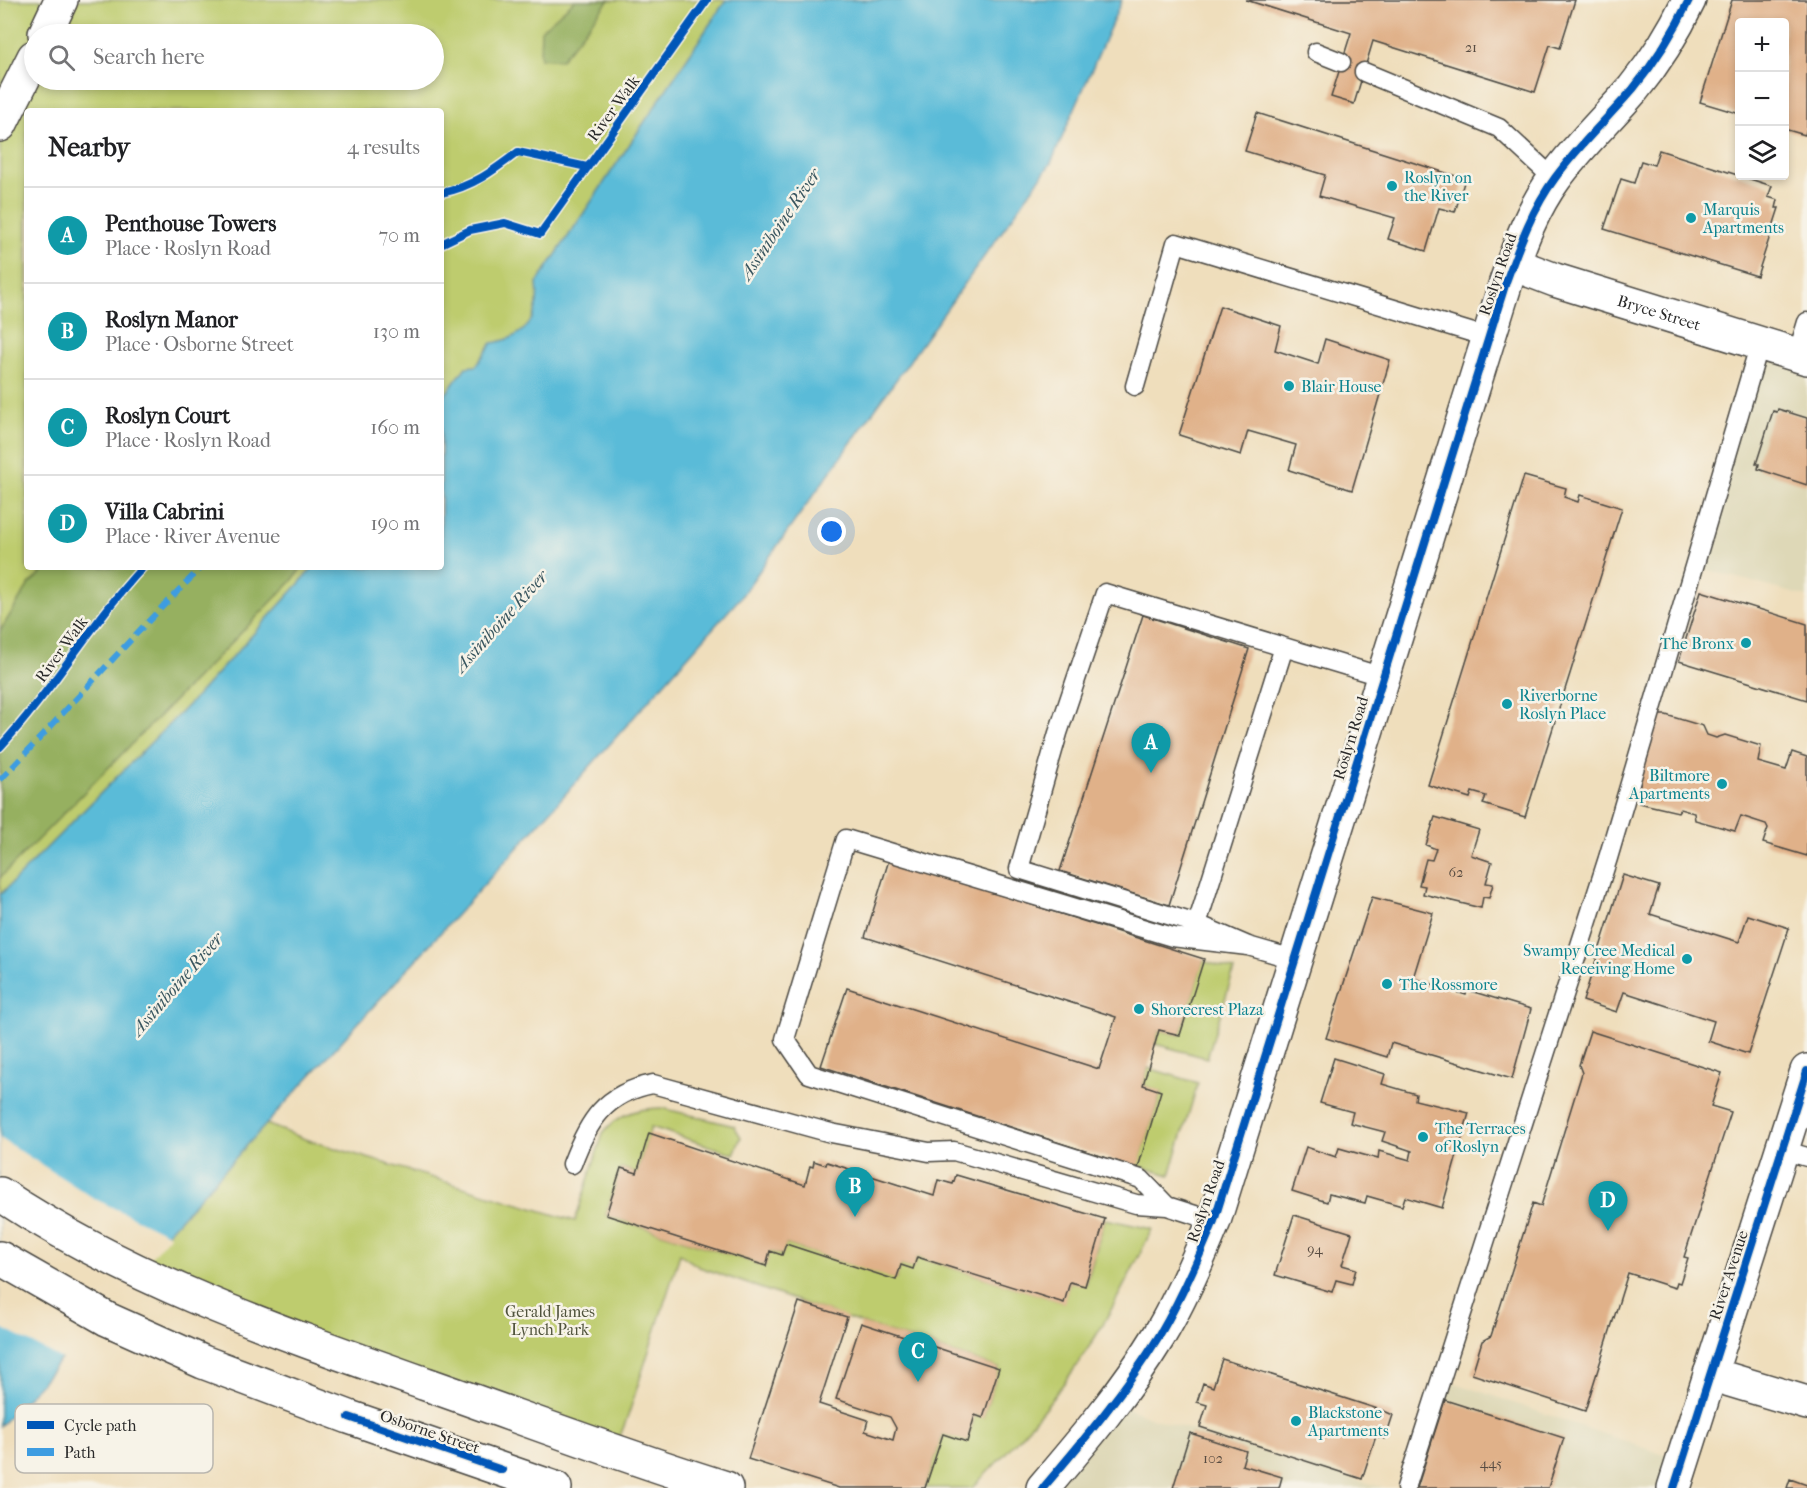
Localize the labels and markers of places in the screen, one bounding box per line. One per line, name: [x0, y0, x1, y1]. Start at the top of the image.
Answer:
place label: Roslyn on the River: [1404, 168, 1473, 205]
marker: Roslyn on the River: [1385, 179, 1399, 193]
place label: Marquis Apartments: [1702, 200, 1784, 237]
marker: Marquis Apartments: [1684, 211, 1698, 225]
place label: Blair House: [1301, 377, 1382, 396]
marker: Blair House: [1282, 379, 1296, 393]
place label: The Bronx: [1660, 634, 1735, 653]
marker: The Bronx: [1739, 636, 1753, 650]
place label: Riverborne Roslyn Place: [1519, 686, 1606, 723]
marker: Riverborne Roslyn Place: [1500, 697, 1514, 711]
pin: A: [1132, 724, 1170, 773]
place label: Biltmore Apartments: [1628, 766, 1710, 803]
marker: Biltmore Apartments: [1715, 777, 1729, 791]
place label: Swampy Cree Medical Receiving Home: [1523, 941, 1676, 978]
marker: Swampy Cree Medical Receiving Home: [1680, 952, 1694, 966]
place label: The Rossmore: [1399, 975, 1498, 994]
marker: The Rossmore: [1380, 977, 1394, 991]
place label: Shorecrest Plaza: [1151, 1000, 1264, 1019]
marker: Shorecrest Plaza: [1132, 1002, 1146, 1016]
place label: The Terraces of Roslyn: [1435, 1119, 1526, 1156]
marker: The Terraces of Roslyn: [1416, 1130, 1430, 1144]
pin: B: [836, 1168, 874, 1217]
pin: D: [1588, 1182, 1628, 1231]
pin: C: [898, 1332, 938, 1382]
place label: Blackstone Apartments: [1307, 1403, 1389, 1440]
marker: Blackstone Apartments: [1289, 1414, 1303, 1428]

